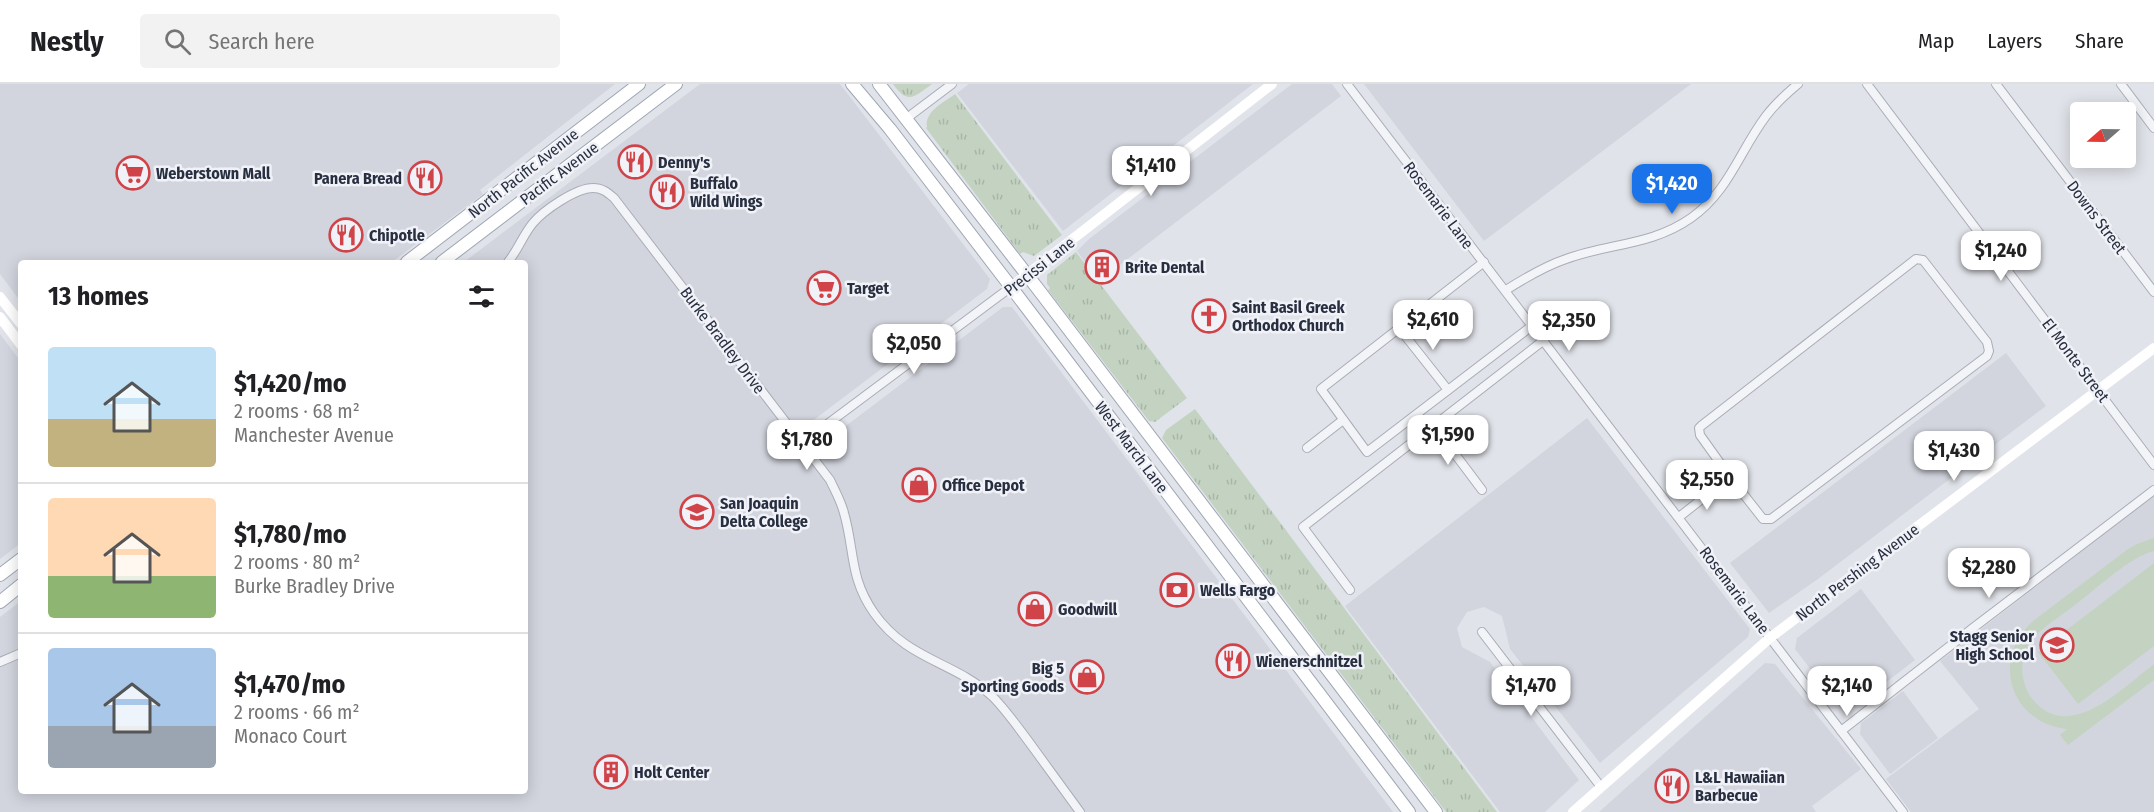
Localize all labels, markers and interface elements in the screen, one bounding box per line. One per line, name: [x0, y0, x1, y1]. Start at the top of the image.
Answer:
search box: [140, 14, 560, 68]
text: Nestly: [30, 25, 104, 58]
icon: search: [161, 25, 194, 58]
text: Search here: [209, 28, 315, 55]
text: Map: [1918, 28, 1954, 54]
text: Layers: [1987, 28, 2042, 54]
text: Share: [2075, 28, 2124, 54]
north arrow: [2070, 102, 2136, 168]
map controls: [2070, 102, 2136, 168]
street label: North Pacific Avenue: [464, 124, 582, 222]
street label: Pacific Avenue: [516, 137, 602, 209]
restaurant icon: Denny's: [617, 144, 653, 180]
pin: $1,410: [1102, 146, 1200, 197]
place label: Denny's: [658, 153, 710, 172]
text: $1,410: [1126, 153, 1176, 177]
supermarket icon: Weberstown Mall: [115, 155, 151, 191]
street label: Rosemarie Lane: [1400, 158, 1478, 253]
restaurant icon: Panera Bread: [407, 160, 443, 196]
place label: Weberstown Mall: [156, 164, 271, 183]
pin: $1,420: [1623, 164, 1721, 215]
place label: Panera Bread: [314, 169, 402, 188]
text: $1,420: [1646, 171, 1698, 195]
restaurant icon: Buffalo Wild Wings: [649, 174, 685, 210]
place label: Buffalo Wild Wings: [690, 174, 763, 211]
street label: Downs Street: [2063, 177, 2131, 258]
restaurant icon: Chipotle: [328, 217, 364, 253]
place label: Chipotle: [369, 226, 425, 245]
pin: $1,240: [1952, 231, 2050, 282]
street label: Precissi Lane: [1000, 233, 1078, 300]
text: $1,240: [1975, 238, 2027, 262]
building icon: Brite Dental: [1084, 249, 1120, 285]
place label: Brite Dental: [1125, 258, 1205, 277]
supermarket icon: Target: [806, 270, 842, 306]
place label: Target: [847, 279, 889, 298]
icon: filters: [465, 280, 498, 313]
text: 13 homes: [48, 281, 149, 312]
street label: Burke Bradley Drive: [676, 283, 769, 397]
church icon: Saint Basil Greek Orthodox Church: [1191, 298, 1227, 334]
place label: Saint Basil Greek Orthodox Church: [1232, 298, 1345, 335]
pin: $2,610: [1384, 300, 1482, 351]
pin: $2,350: [1520, 301, 1618, 352]
text: $2,610: [1407, 307, 1459, 331]
text: $2,350: [1542, 308, 1596, 332]
street label: El Monte Street: [2038, 315, 2114, 406]
pin: $2,050: [865, 324, 963, 375]
text: $2,050: [887, 331, 941, 355]
text: $1,420/mo: [234, 368, 347, 399]
icon: home: [96, 371, 168, 443]
street label: West March Lane: [1091, 398, 1172, 497]
text: 2 rooms · 68 m²: [234, 399, 360, 423]
pin: $1,590: [1399, 415, 1497, 466]
pin: $1,780: [758, 420, 856, 471]
text: $1,590: [1421, 422, 1475, 446]
text: Manchester Avenue: [234, 423, 394, 447]
text: $1,780: [781, 427, 833, 451]
pin: $1,430: [1905, 431, 2003, 482]
text: $1,430: [1928, 438, 1980, 462]
pin: $2,550: [1658, 460, 1756, 511]
shop icon: Office Depot: [901, 467, 937, 503]
text: $2,550: [1680, 467, 1734, 491]
place label: Office Depot: [942, 476, 1025, 495]
school or university icon: San Joaquin Delta College: [679, 494, 715, 530]
place label: San Joaquin Delta College: [720, 494, 808, 531]
text: $1,780/mo: [234, 519, 347, 550]
street label: North Pershing Avenue: [1792, 520, 1923, 625]
icon: home: [96, 522, 168, 594]
street label: Rosemarie Lane: [1696, 543, 1774, 638]
pin: $2,280: [1940, 548, 2038, 599]
text: 2 rooms · 80 m²: [234, 550, 360, 574]
text: $2,280: [1962, 555, 2016, 579]
bank icon: Wells Fargo: [1159, 572, 1195, 608]
text: Burke Bradley Drive: [234, 574, 395, 598]
place label: Wells Fargo: [1200, 581, 1276, 600]
shop icon: Goodwill: [1017, 591, 1053, 627]
place label: Goodwill: [1058, 600, 1118, 619]
place label: Stagg Senior High School: [1950, 627, 2035, 664]
school or university icon: Stagg Senior High School: [2039, 627, 2075, 663]
restaurant icon: Wienerschnitzel: [1215, 643, 1251, 679]
place label: Wienerschnitzel: [1256, 652, 1363, 671]
place label: Big 5 Sporting Goods: [961, 659, 1064, 696]
shop icon: Big 5 Sporting Goods: [1069, 659, 1105, 695]
pin: $1,470: [1482, 666, 1580, 717]
pin: $2,140: [1798, 666, 1896, 717]
text: $1,470/mo: [234, 669, 345, 700]
icon: home: [96, 672, 168, 744]
text: $1,470: [1506, 673, 1556, 697]
text: $2,140: [1821, 673, 1873, 697]
text: 2 rooms · 66 m²: [234, 700, 360, 724]
text: Monaco Court: [234, 724, 347, 748]
building icon: Holt Center: [593, 754, 629, 790]
place label: Holt Center: [634, 763, 710, 782]
restaurant icon: L&L Hawaiian Barbecue: [1654, 768, 1690, 804]
place label: L&L Hawaiian Barbecue: [1695, 768, 1785, 805]

